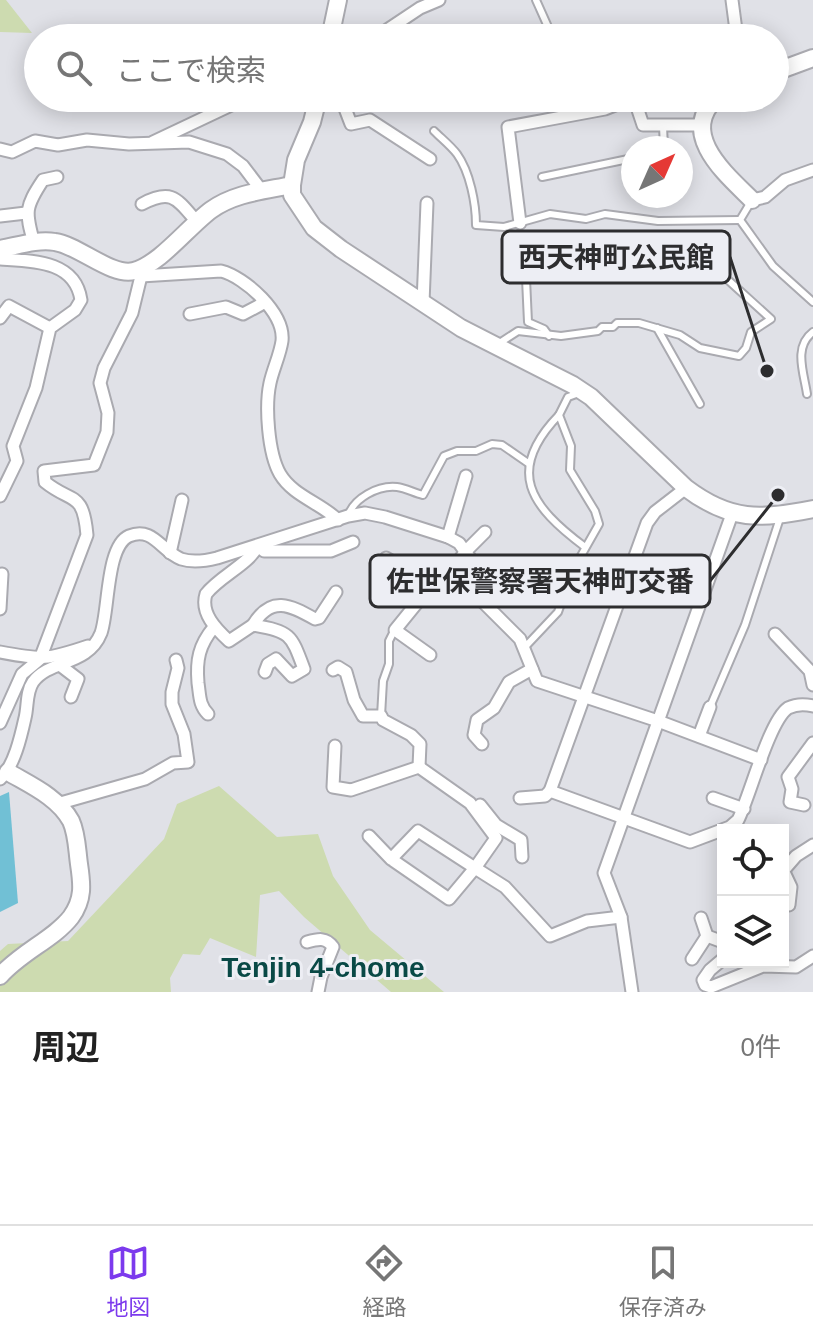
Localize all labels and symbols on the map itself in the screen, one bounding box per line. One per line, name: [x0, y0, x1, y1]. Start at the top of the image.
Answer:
north arrow: [621, 136, 693, 208]
callout: 西天神町公民館: [502, 231, 730, 283]
text: 西天神町公民館: [518, 242, 714, 273]
callout: 佐世保警察署天神町交番: [370, 555, 710, 607]
text: 佐世保警察署天神町交番: [386, 566, 694, 597]
district label: Tenjin 4-chome: [221, 952, 425, 983]

